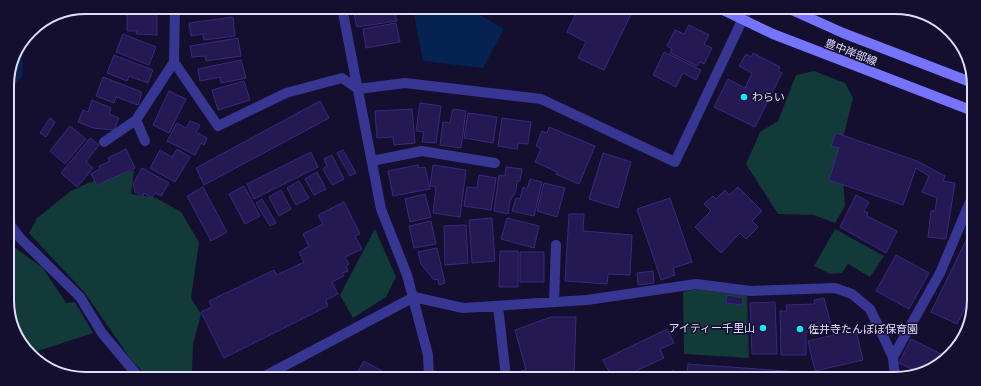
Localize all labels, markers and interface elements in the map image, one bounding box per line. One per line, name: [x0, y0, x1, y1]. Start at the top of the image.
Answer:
street label: 豊中岸部線: [823, 36, 879, 68]
place label: わらい: [752, 90, 785, 104]
marker: わらい: [739, 92, 749, 102]
place label: アイティー千里山: [668, 321, 755, 335]
place label: 佐井寺たんぽぽ保育園: [808, 322, 918, 336]
marker: アイティー千里山: [758, 323, 768, 333]
marker: 佐井寺たんぽぽ保育園: [795, 324, 805, 334]

